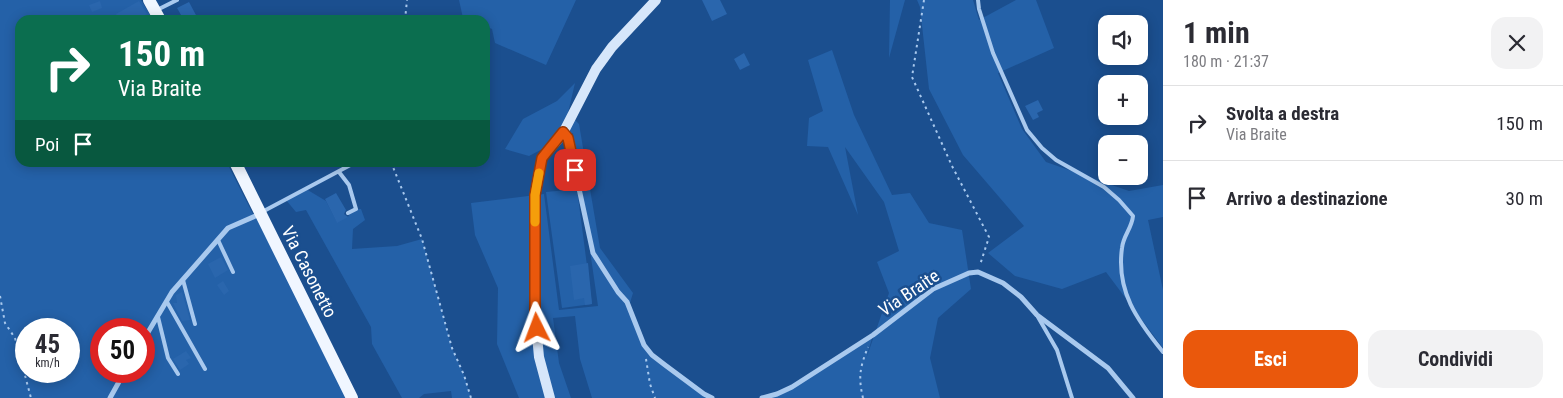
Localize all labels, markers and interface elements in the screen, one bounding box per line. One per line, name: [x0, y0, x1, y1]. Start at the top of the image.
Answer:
map controls: [1098, 15, 1148, 185]
button: sound: [1098, 15, 1148, 65]
text: 1 min: [1183, 15, 1250, 50]
button: close: [1491, 17, 1543, 69]
text: 150 m: [118, 34, 205, 75]
icon: right: [35, 35, 100, 100]
text: 180 m · 21:37: [1183, 52, 1269, 71]
button: +: [1098, 75, 1148, 125]
text: Via Braite: [118, 76, 202, 101]
text: Svolta a destra: [1226, 102, 1339, 125]
icon: right: [1183, 109, 1211, 137]
text: 150 m: [1496, 112, 1543, 135]
text: Via Braite: [1226, 125, 1287, 144]
icon: arrive: [69, 130, 97, 158]
text: Poi: [35, 133, 59, 156]
button: −: [1098, 135, 1148, 185]
pin: [554, 149, 596, 191]
icon: arrive: [561, 156, 589, 184]
icon: arrive: [1183, 184, 1211, 212]
text: Arrivo a destinazione: [1226, 187, 1388, 210]
text: 30 m: [1506, 187, 1543, 210]
street label: Via Casonetto: [277, 223, 341, 321]
street label: Via Braite: [874, 265, 943, 320]
position arrow: [510, 301, 562, 353]
speed limit sign: 50: [90, 318, 155, 383]
text: 45: [35, 330, 60, 359]
button: Esci: [1183, 330, 1358, 388]
button: Condividi: [1368, 330, 1543, 388]
text: km/h: [35, 356, 60, 370]

